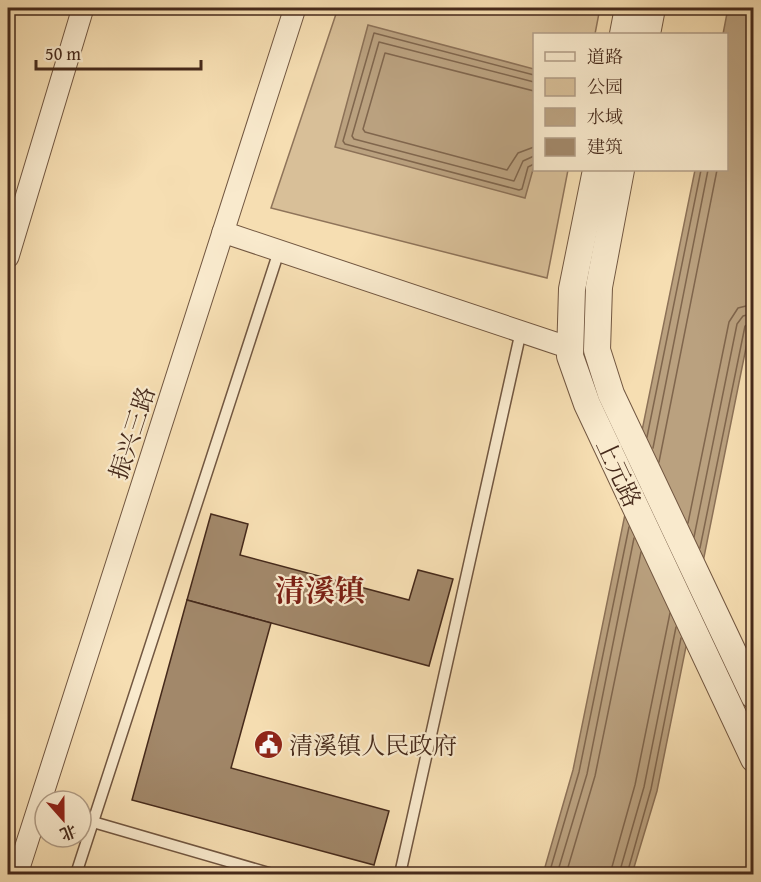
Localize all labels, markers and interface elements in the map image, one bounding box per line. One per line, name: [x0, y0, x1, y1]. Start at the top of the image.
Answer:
scale bar: [36, 33, 201, 71]
legend: [533, 33, 728, 171]
text: 50 m: [45, 40, 81, 67]
text: 道路: [587, 43, 623, 70]
text: 公园: [587, 73, 623, 100]
text: 水域: [587, 103, 623, 130]
text: 建筑: [587, 133, 623, 160]
street label: 振兴三路: [101, 382, 163, 484]
street label: 上元路: [588, 433, 650, 513]
district label: 清溪镇: [275, 568, 365, 612]
place label: 清溪镇人民政府: [289, 728, 457, 763]
public building icon: 清溪镇人民政府: [252, 729, 284, 761]
north arrow: [33, 789, 93, 849]
text: 北: [57, 819, 80, 847]

